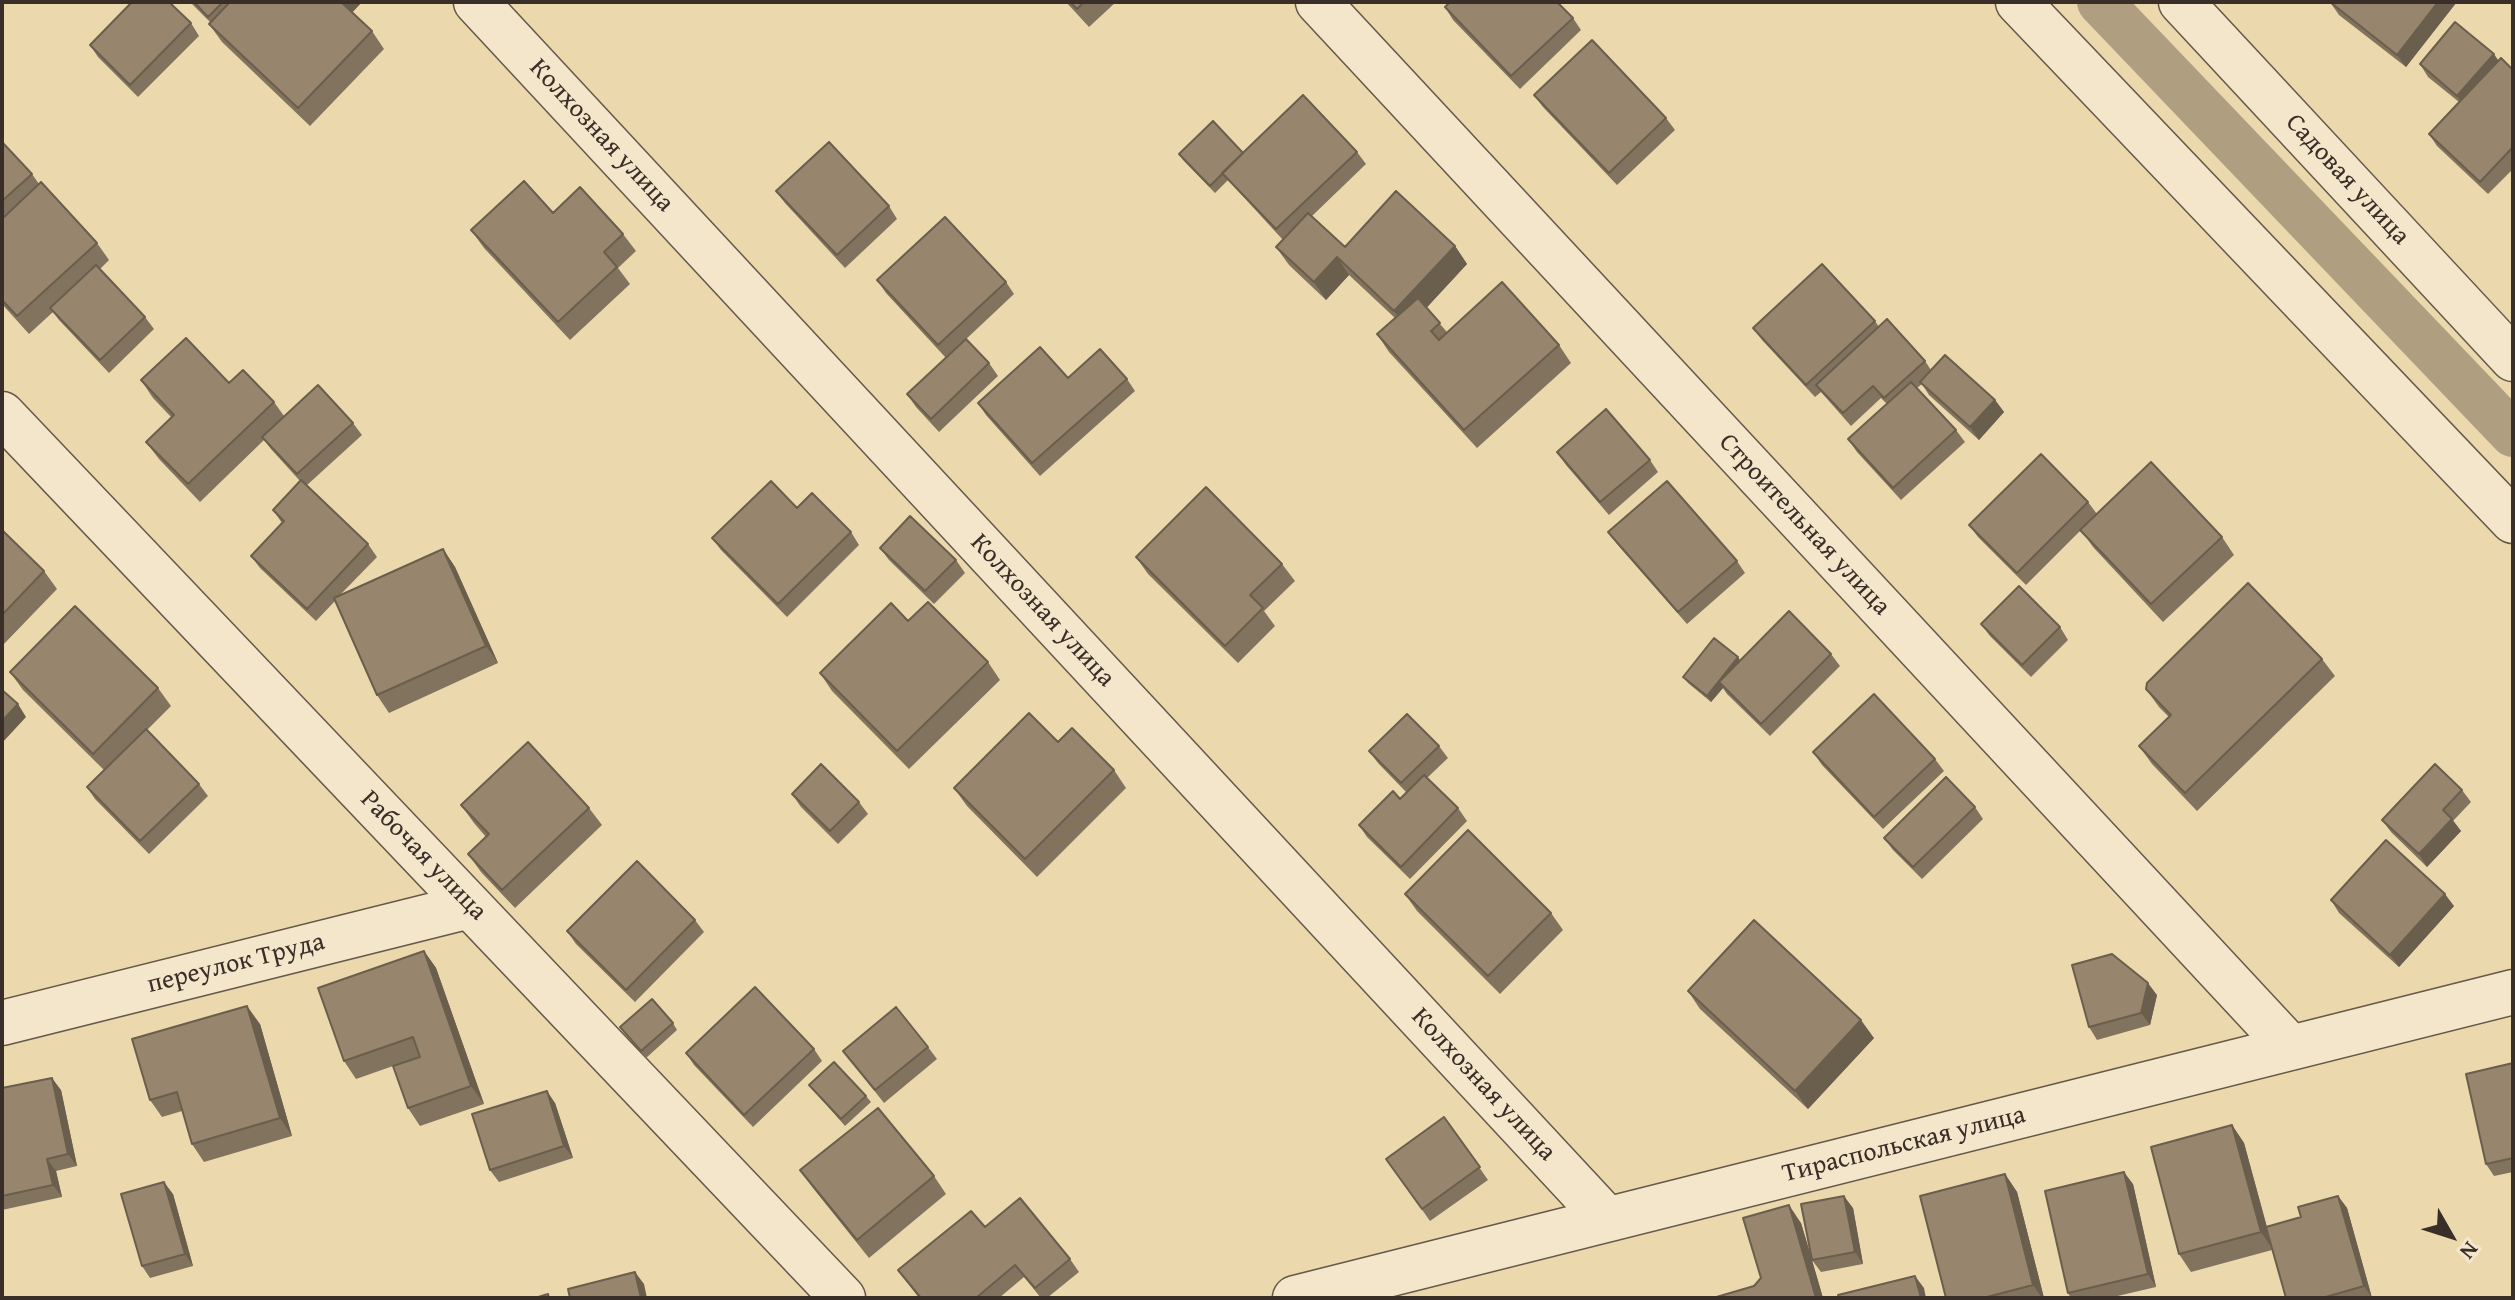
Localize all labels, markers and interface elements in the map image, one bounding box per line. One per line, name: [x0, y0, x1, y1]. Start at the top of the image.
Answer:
street label: Колхозная улица: [522, 53, 680, 219]
street label: Садовая улица: [2278, 108, 2416, 252]
street label: Строительная улица: [1712, 428, 1896, 622]
street label: Колхозная улица: [963, 528, 1121, 694]
street label: Рабочая улица: [353, 785, 493, 927]
street label: переулок Труда: [144, 927, 328, 1001]
street label: Колхозная улица: [1404, 1002, 1562, 1168]
street label: Тираспольская улица: [1779, 1100, 2029, 1190]
north arrow: [2411, 1196, 2491, 1276]
text: N: [2453, 1235, 2487, 1267]

